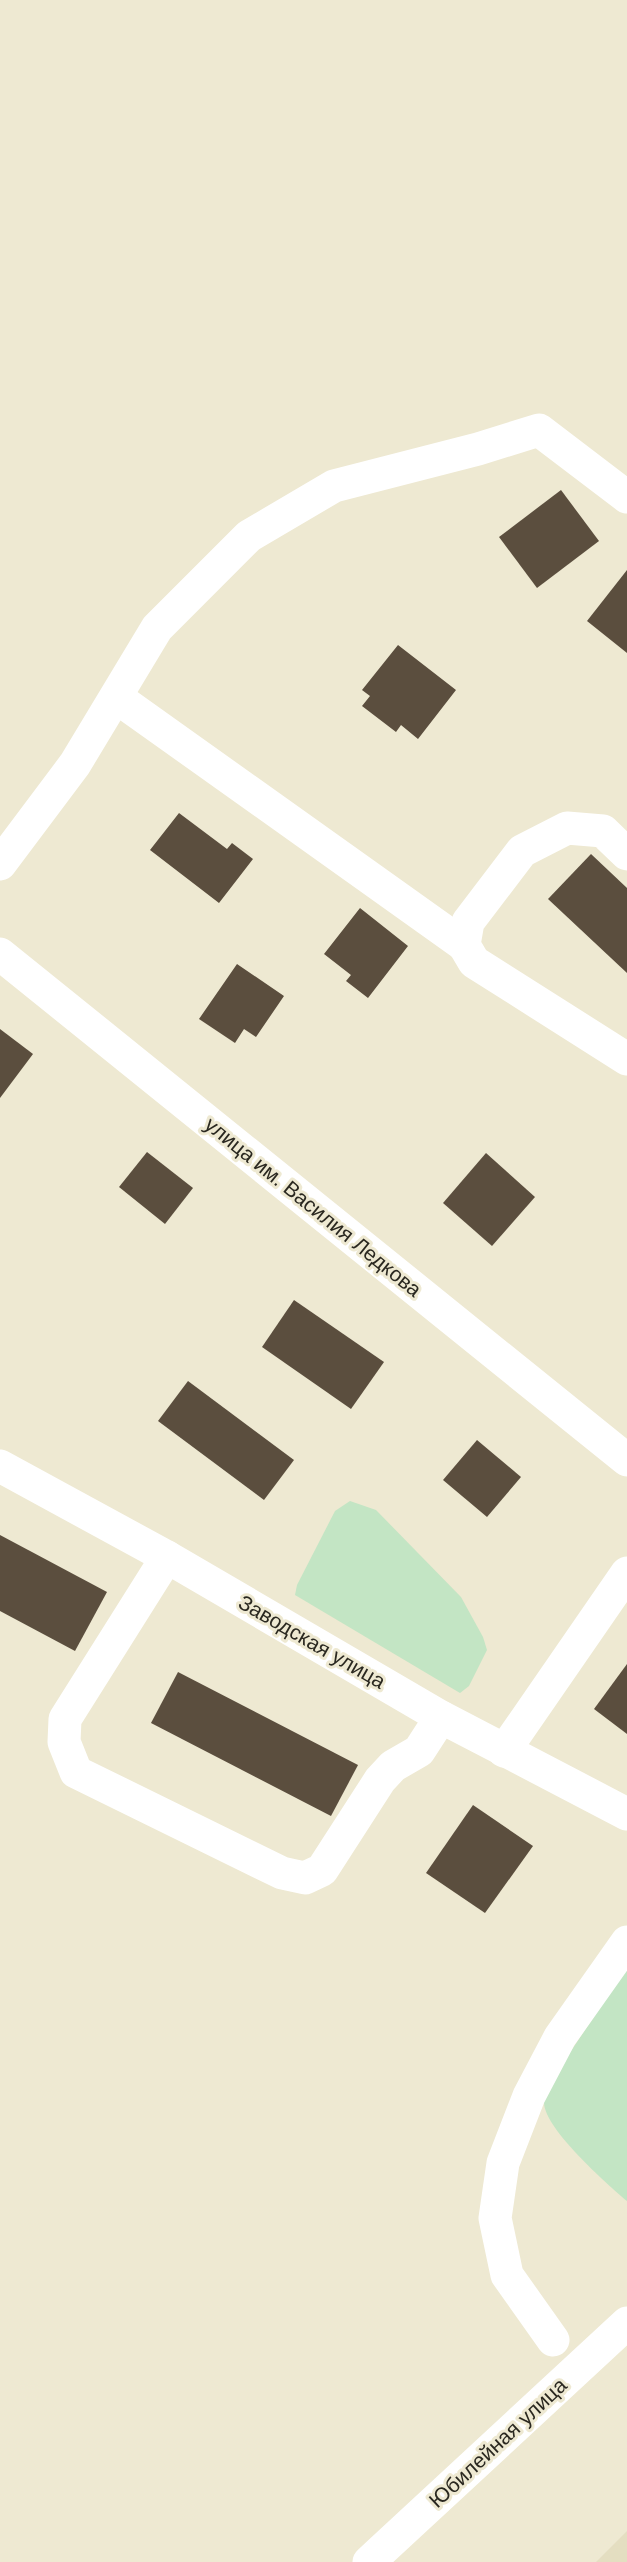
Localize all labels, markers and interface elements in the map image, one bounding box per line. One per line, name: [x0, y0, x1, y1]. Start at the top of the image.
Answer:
street label: улица им. Василия Ледкова: [201, 1112, 426, 1301]
street label: Заводская улица: [235, 1590, 390, 1693]
street label: Юбилейная улица: [424, 2373, 571, 2512]

